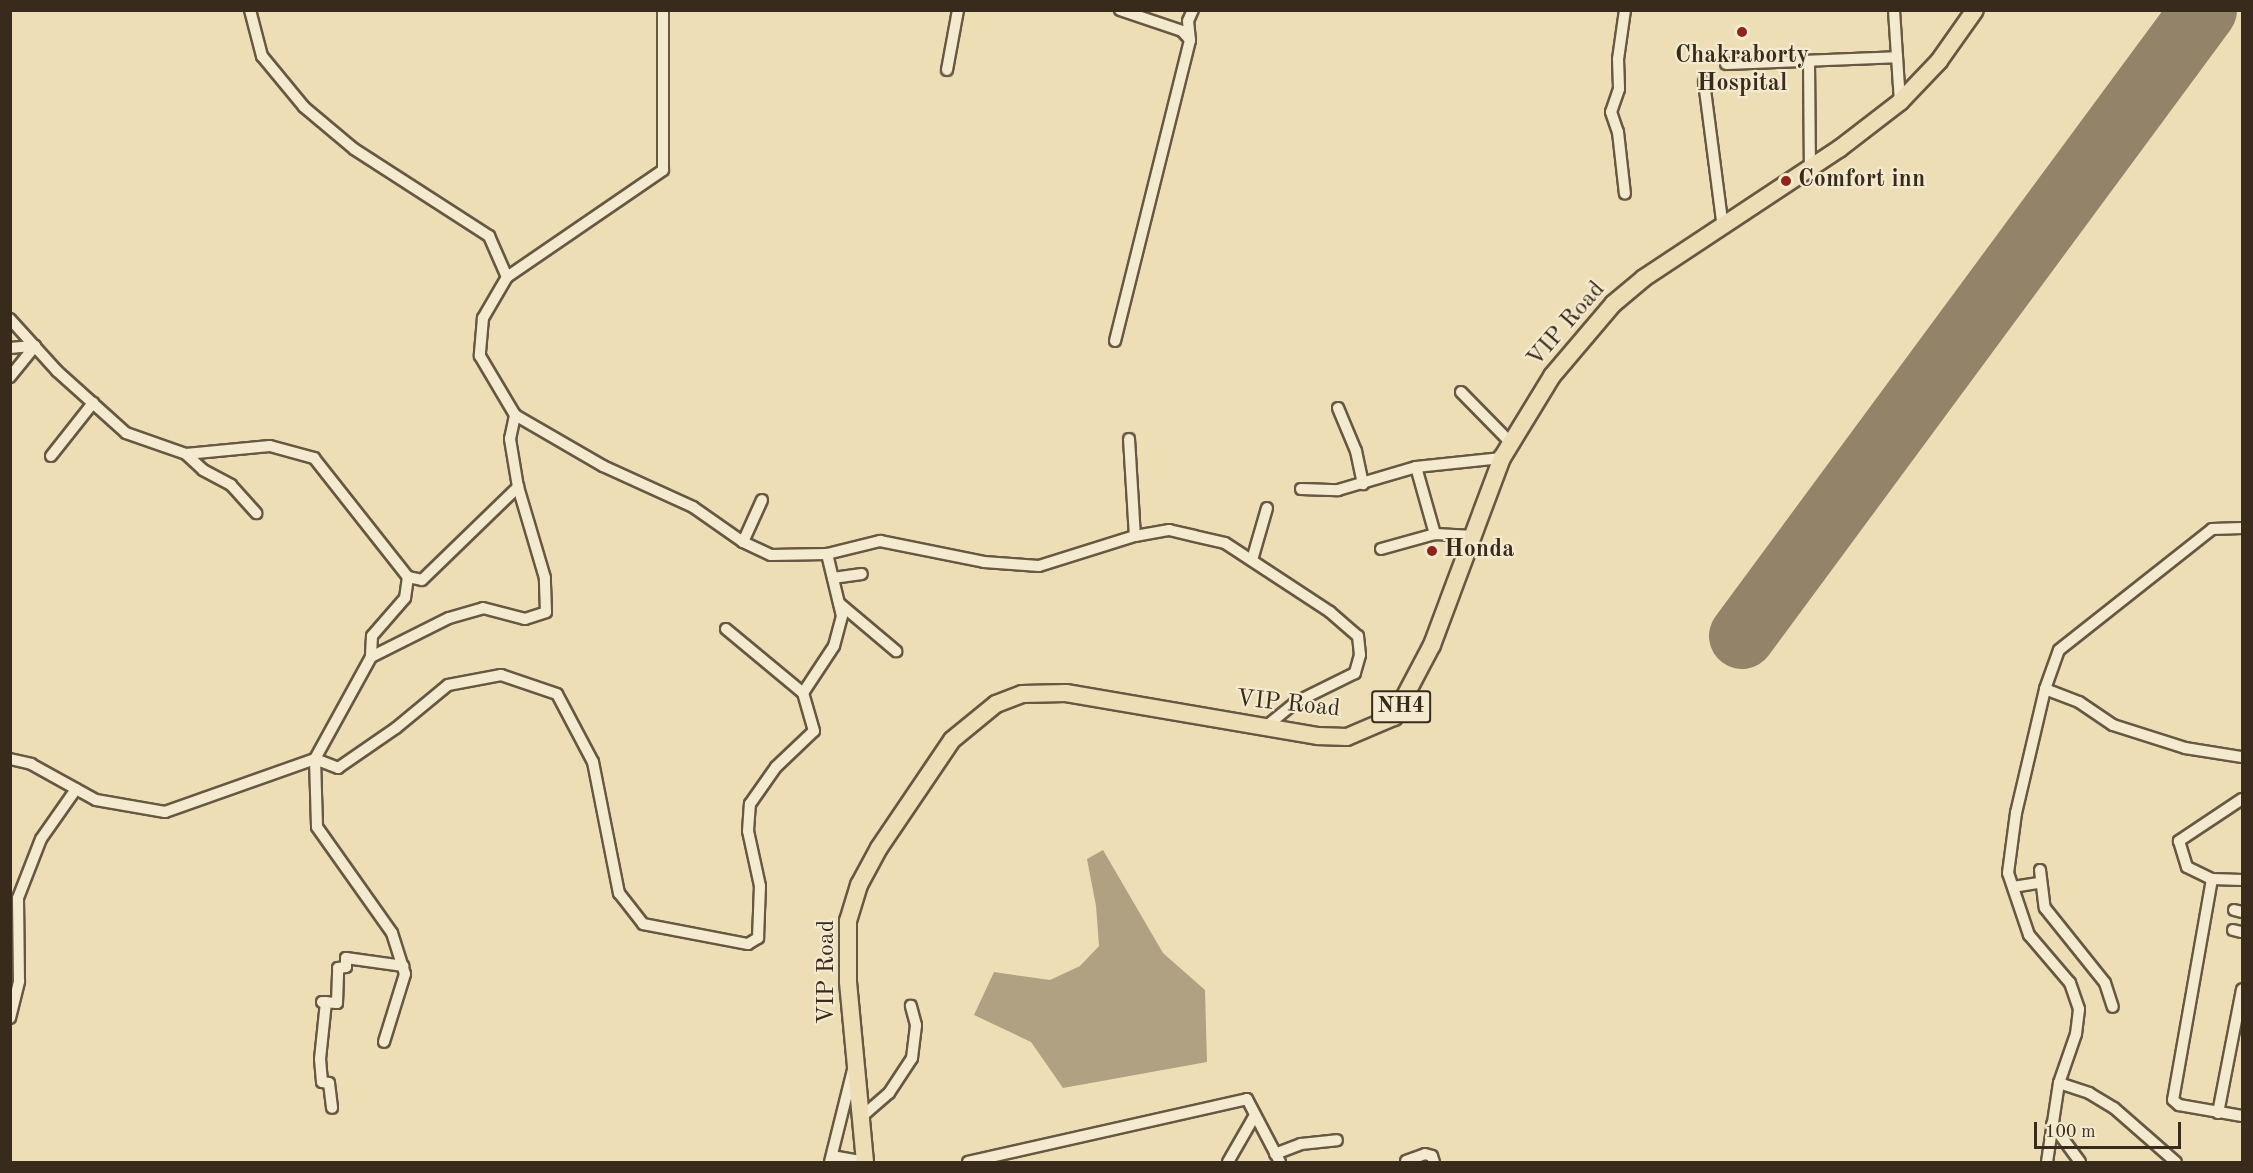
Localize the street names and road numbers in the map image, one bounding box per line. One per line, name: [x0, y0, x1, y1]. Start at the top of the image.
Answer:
street label: VIP Road: [1522, 276, 1612, 374]
street label: VIP Road: [1235, 685, 1341, 725]
road number: NH4: [1371, 688, 1431, 726]
street label: VIP Road: [814, 920, 842, 1024]

